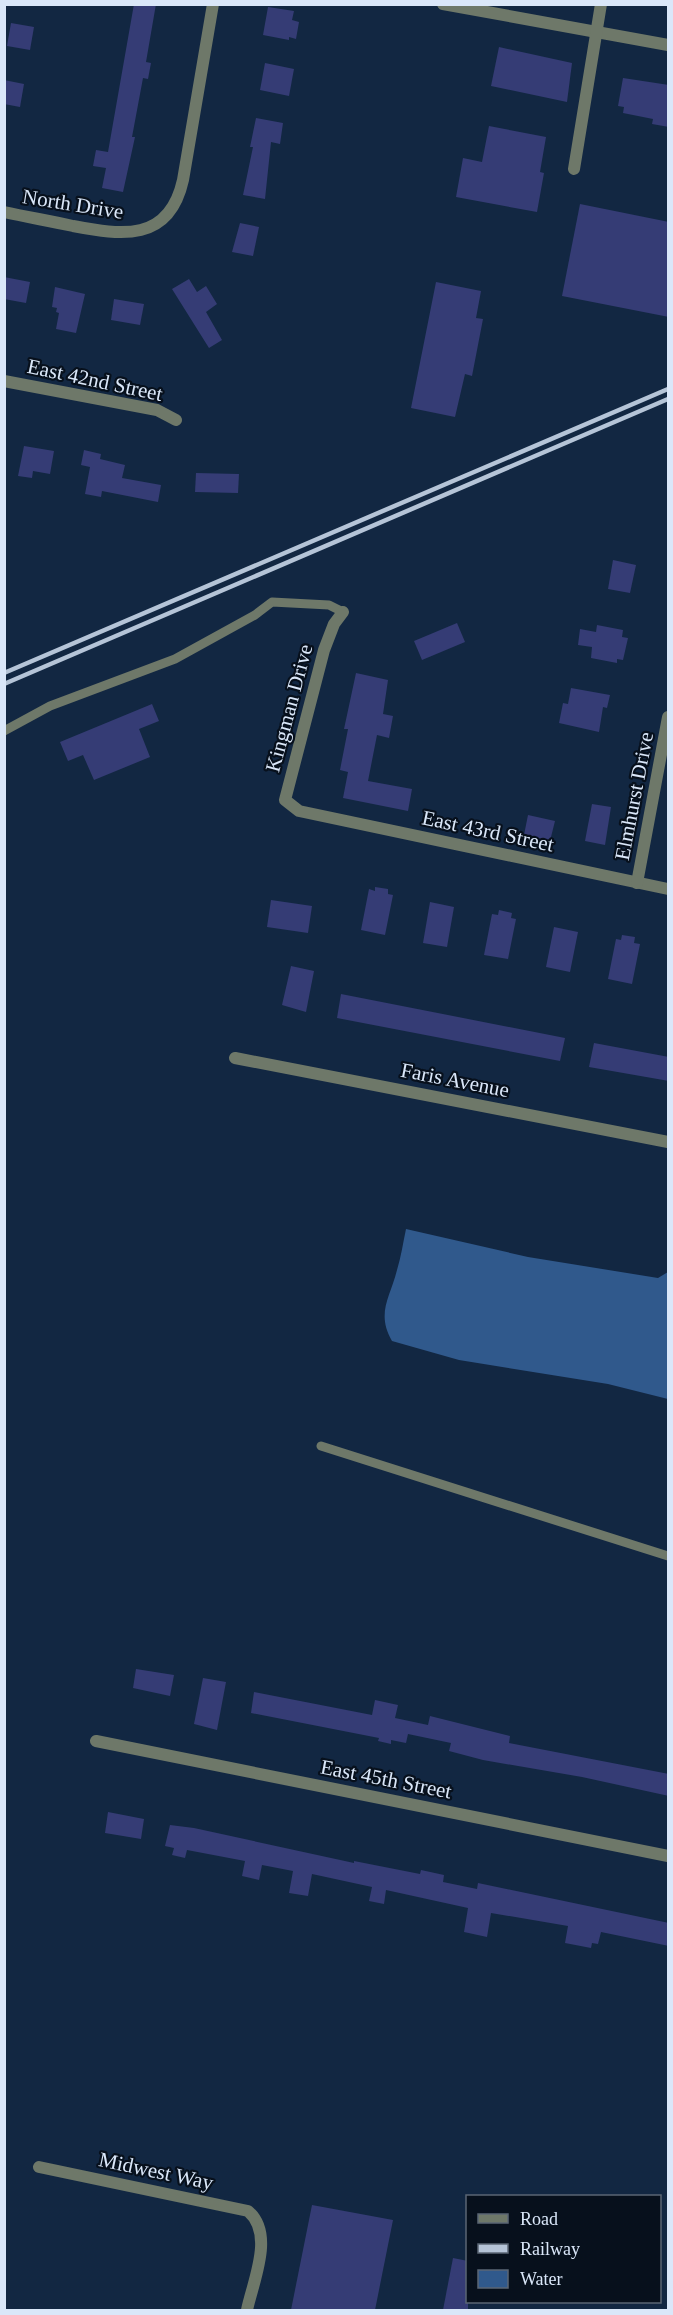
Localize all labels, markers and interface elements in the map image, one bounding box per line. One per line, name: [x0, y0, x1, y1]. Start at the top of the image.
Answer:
street label: North Drive: [21, 184, 125, 224]
street label: East 42nd Street: [25, 354, 165, 406]
street label: Kingman Drive: [260, 642, 318, 774]
street label: Elmhurst Drive: [610, 730, 658, 862]
street label: East 43rd Street: [420, 805, 556, 857]
street label: Faris Avenue: [399, 1058, 511, 1102]
street label: East 45th Street: [318, 1755, 454, 1803]
street label: Midwest Way: [97, 2147, 216, 2195]
legend: [466, 2195, 661, 2303]
text: Road: [520, 2209, 558, 2229]
text: Railway: [520, 2239, 580, 2259]
text: Water: [520, 2269, 563, 2289]

